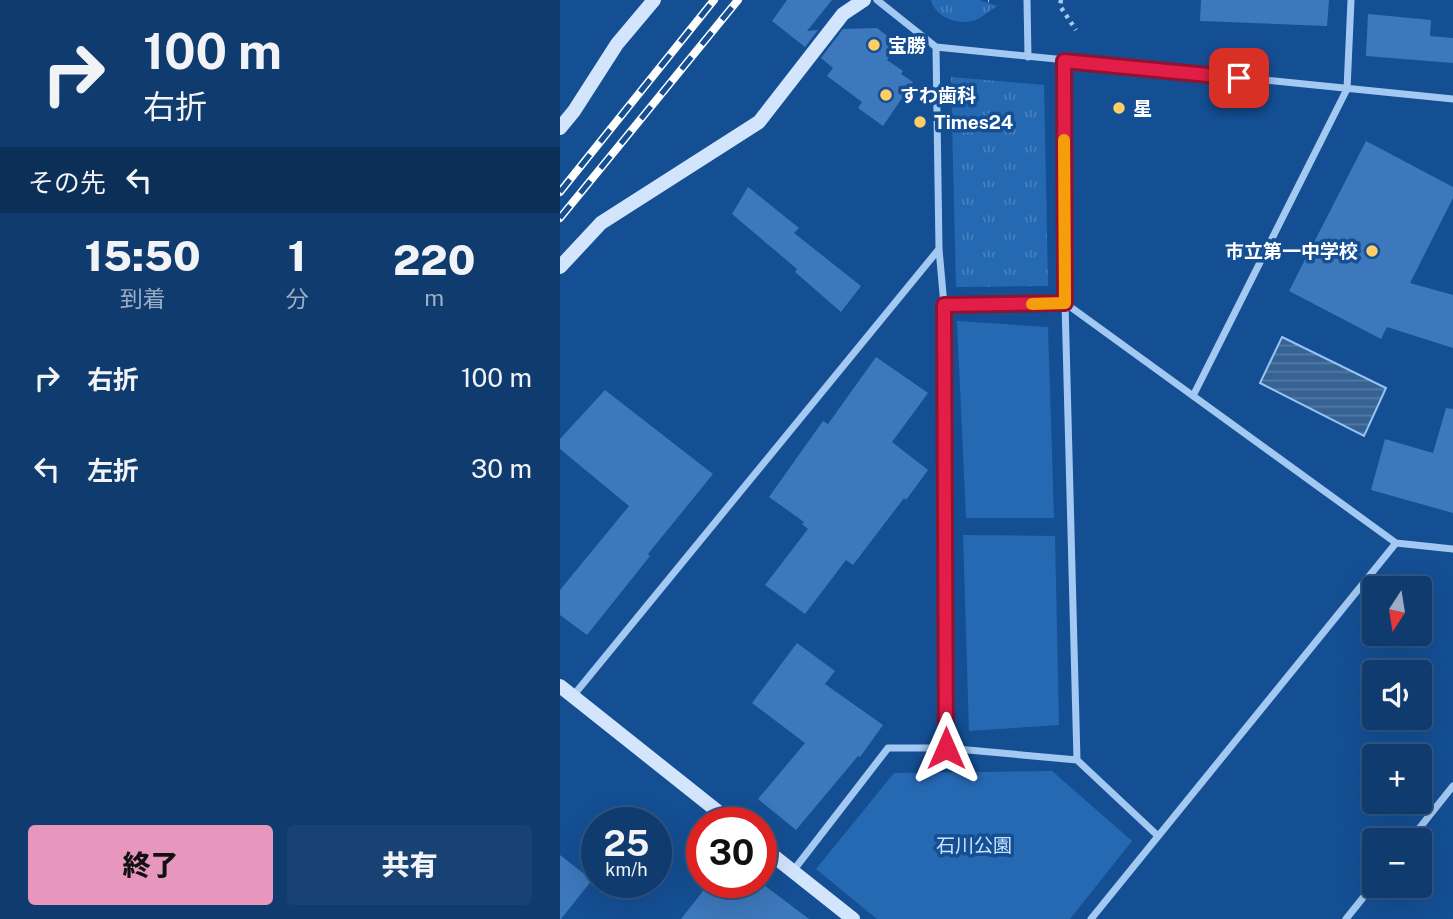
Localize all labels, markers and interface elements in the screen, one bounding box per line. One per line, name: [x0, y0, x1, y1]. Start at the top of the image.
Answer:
text: 100 m: [143, 22, 282, 80]
icon: right: [28, 28, 119, 119]
place label: 宝勝: [888, 34, 926, 56]
marker: 宝勝: [866, 37, 882, 53]
pin: [1209, 48, 1269, 108]
icon: arrive: [1220, 59, 1258, 97]
place label: すわ歯科: [900, 84, 976, 106]
marker: すわ歯科: [878, 87, 894, 103]
text: 右折: [143, 88, 207, 125]
place label: 星: [1133, 97, 1152, 119]
marker: 星: [1111, 100, 1127, 116]
place label: Times24: [934, 111, 1013, 133]
marker: Times24: [912, 114, 928, 130]
icon: left: [120, 161, 158, 199]
text: その先: [28, 167, 106, 198]
text: 15:50: [85, 231, 201, 280]
text: 1: [288, 231, 306, 280]
text: 220: [393, 235, 475, 284]
place label: 市立第一中学校: [1225, 240, 1358, 262]
marker: 市立第一中学校: [1364, 243, 1380, 259]
text: m: [424, 284, 444, 311]
text: 到着: [120, 285, 166, 312]
text: 分: [285, 285, 308, 312]
icon: right: [28, 359, 66, 397]
text: 100 m: [461, 362, 532, 393]
text: 右折: [87, 364, 139, 395]
icon: left: [28, 450, 66, 488]
text: 30 m: [471, 453, 532, 484]
text: 左折: [87, 455, 139, 486]
north arrow: [1362, 576, 1432, 646]
map controls: [1362, 576, 1432, 898]
button: sound: [1362, 660, 1432, 730]
position arrow: [909, 711, 983, 785]
button: +: [1362, 744, 1432, 814]
speed limit sign: 30: [686, 807, 777, 898]
text: 25: [604, 823, 649, 864]
button: 終了: [28, 825, 273, 905]
button: 共有: [287, 825, 532, 905]
button: −: [1362, 828, 1432, 898]
park label: 石川公園: [936, 834, 1012, 856]
text: km/h: [605, 859, 648, 880]

